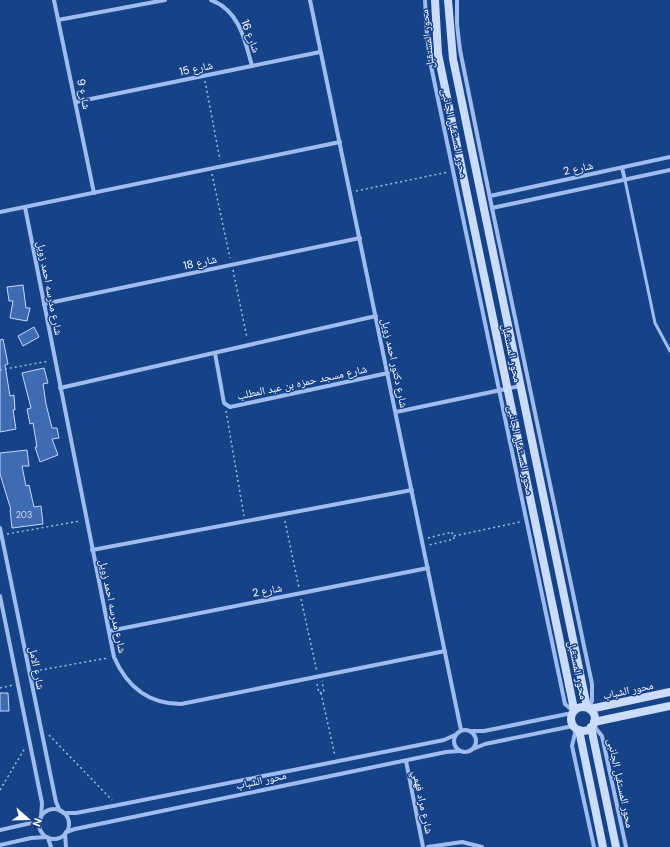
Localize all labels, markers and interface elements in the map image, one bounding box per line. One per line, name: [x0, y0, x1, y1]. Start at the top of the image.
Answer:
street label: محور المستقبل: [417, 9, 437, 69]
street label: شارع 16: [238, 18, 264, 54]
street label: شارع 15: [178, 58, 214, 78]
street label: شارع 9: [74, 77, 94, 111]
street label: محور المستقبل الجانبى: [439, 87, 471, 179]
street label: شارع 2: [562, 158, 594, 178]
street label: شارع مدرسه احمد زويل: [34, 240, 66, 336]
street label: شارع 18: [182, 252, 218, 272]
street label: شارع دكتور احمد زويل: [379, 317, 411, 409]
street label: محور المستقبل: [499, 322, 525, 384]
street label: شارع مسجد حمزه بن عبد المطلب: [236, 361, 368, 403]
street label: محور المستقبل الجانبى: [505, 404, 537, 496]
house number: 203: [16, 509, 32, 521]
street label: شارع مدرسه احمد زويل: [96, 558, 130, 654]
street label: شارع 2: [251, 580, 283, 600]
street label: محور المستقبل: [565, 639, 591, 701]
street label: شارع الامل: [26, 645, 48, 691]
street label: محور الشباب: [601, 678, 655, 702]
street label: محور المستقبل الجانبى: [605, 737, 637, 829]
street label: محور الشباب: [234, 768, 288, 792]
street label: شارع مراد فهمي: [408, 769, 437, 835]
north arrow: [8, 799, 48, 839]
text: N: [29, 816, 45, 829]

